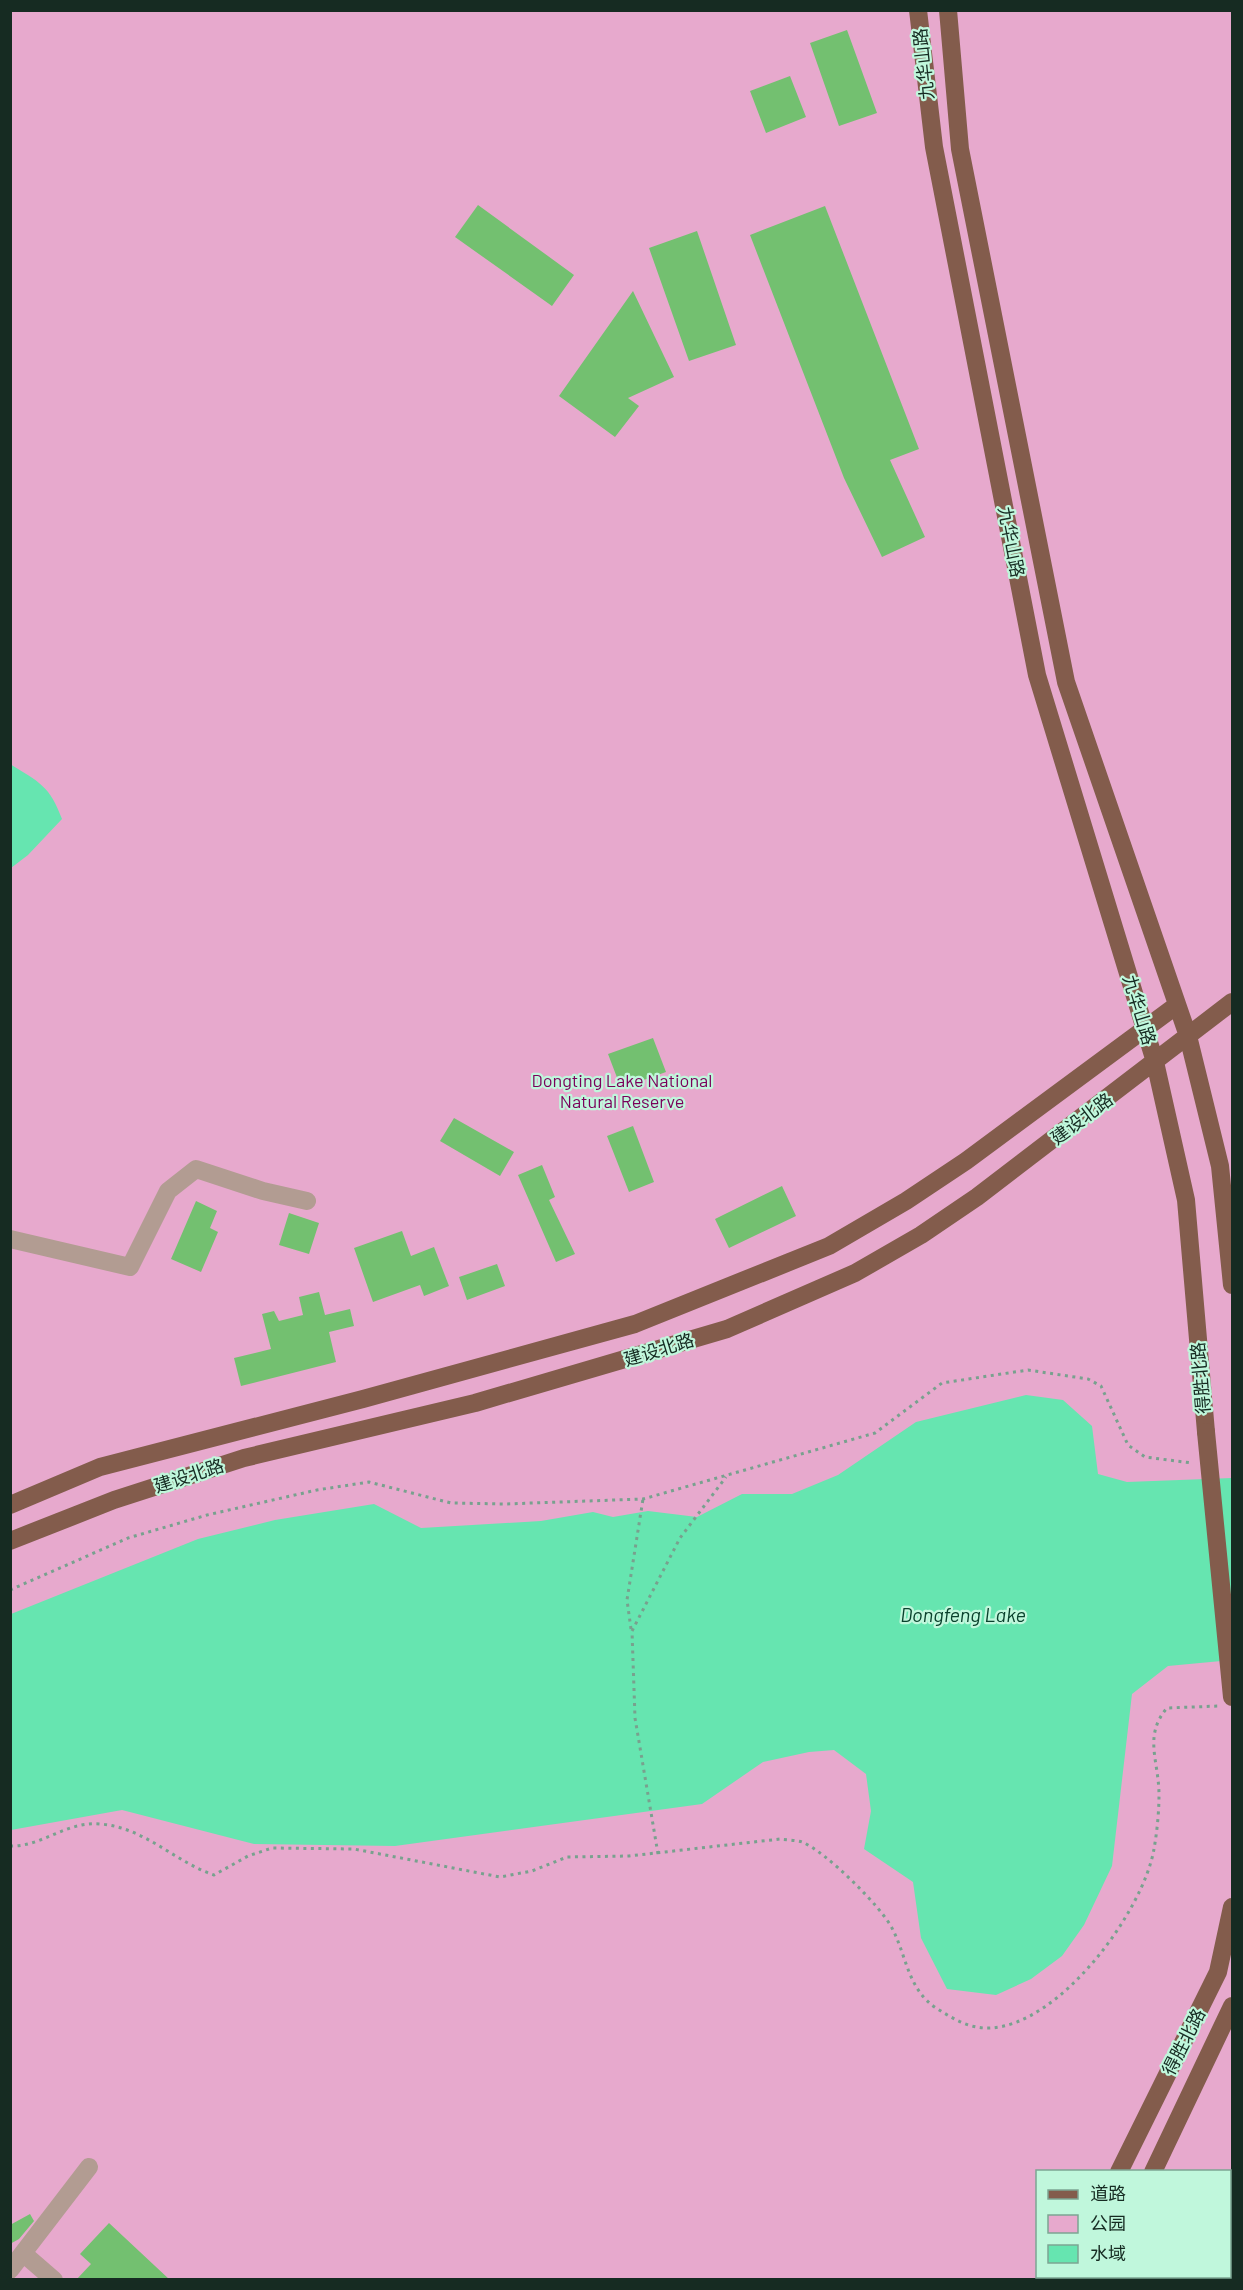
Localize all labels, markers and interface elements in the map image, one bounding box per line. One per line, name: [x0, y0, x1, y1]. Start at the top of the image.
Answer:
street label: 九华山路: [908, 27, 938, 101]
street label: 九华山路: [994, 504, 1030, 579]
street label: 九华山路: [1119, 972, 1161, 1047]
park label: Dongting Lake National Natural Reserve: [532, 1069, 712, 1112]
street label: 建设北路: [1046, 1088, 1117, 1149]
street label: 建设北路: [621, 1328, 696, 1370]
street label: 得胜北路: [1186, 1341, 1214, 1415]
street label: 建设北路: [151, 1453, 226, 1497]
water label: Dongfeng Lake: [900, 1602, 1026, 1626]
street label: 得胜北路: [1157, 2004, 1209, 2079]
legend: [1036, 2170, 1231, 2278]
text: 道路: [1090, 2182, 1126, 2204]
text: 公园: [1090, 2212, 1126, 2234]
text: 水域: [1090, 2242, 1126, 2264]

